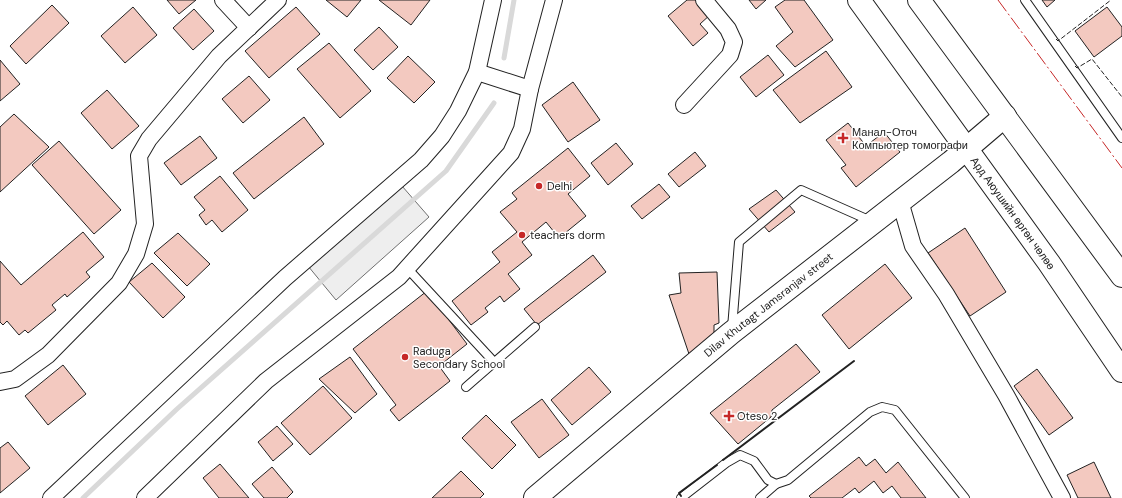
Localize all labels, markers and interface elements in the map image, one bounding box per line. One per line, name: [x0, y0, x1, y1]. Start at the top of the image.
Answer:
place label: Манал-Оточ Компьютер томографи: [852, 125, 968, 152]
marker: Манал-Оточ Компьютер томографи: [837, 132, 849, 144]
street label: Ард Аюушийн өргөн чөлөө: [968, 154, 1058, 272]
place label: Delhi: [547, 179, 572, 193]
marker: Delhi: [534, 181, 544, 191]
place label: teachers dorm: [530, 228, 605, 242]
marker: teachers dorm: [517, 230, 527, 240]
street label: Dilav Khutagt Jamsranjav street: [701, 250, 836, 360]
place label: Raduga Secondary School: [413, 344, 505, 371]
marker: Raduga Secondary School: [400, 352, 410, 362]
place label: Oteso 2: [737, 409, 777, 423]
marker: Oteso 2: [724, 411, 734, 421]

